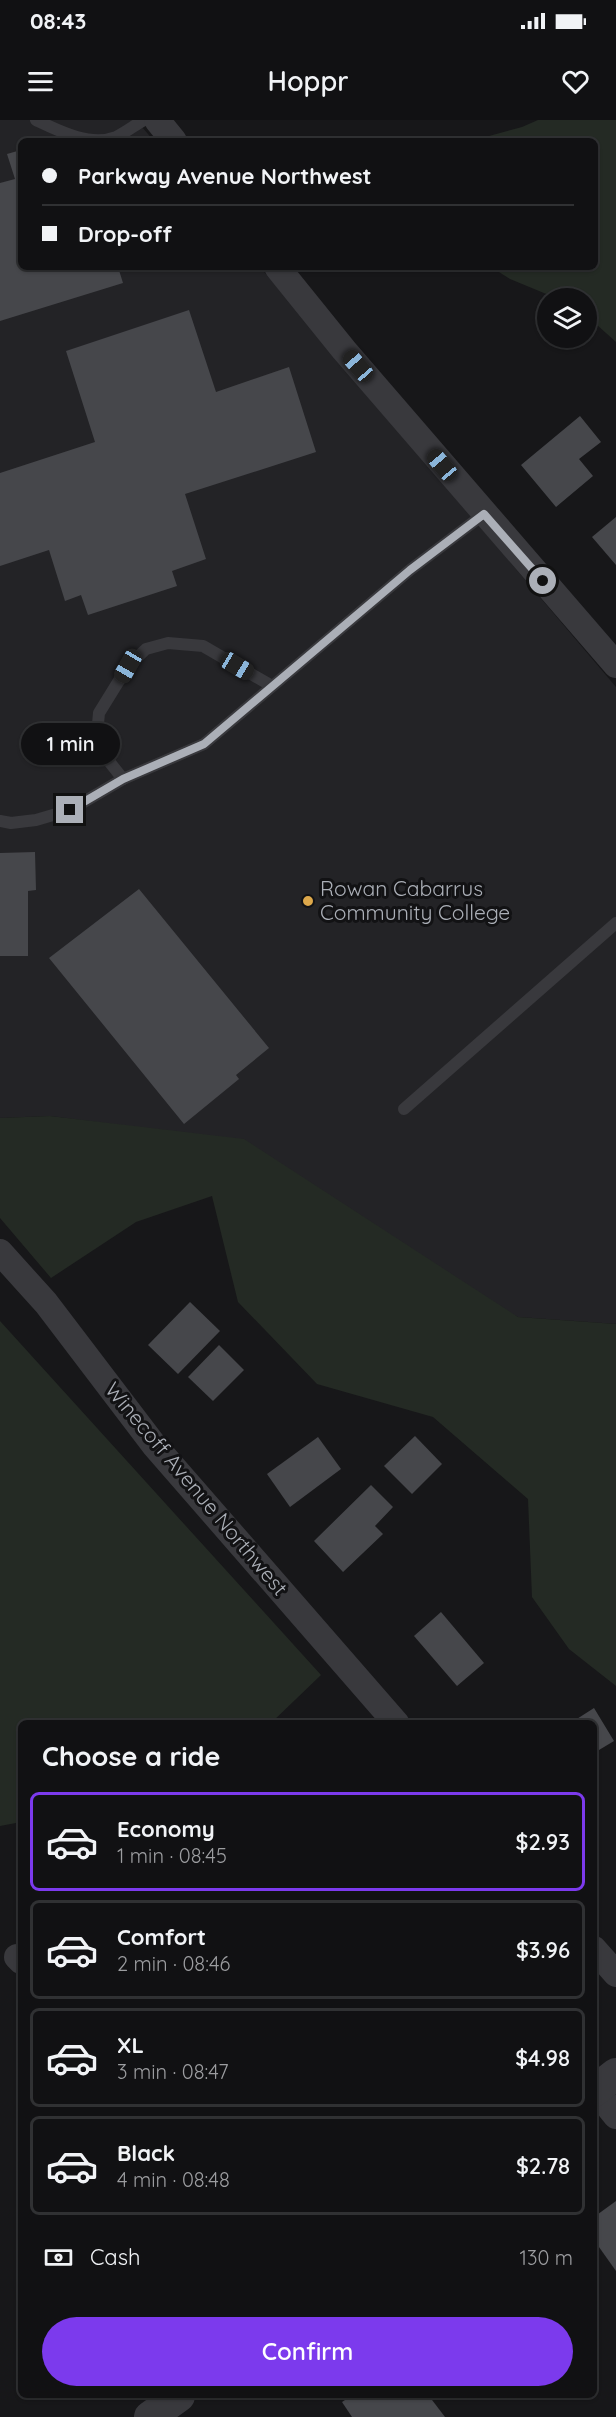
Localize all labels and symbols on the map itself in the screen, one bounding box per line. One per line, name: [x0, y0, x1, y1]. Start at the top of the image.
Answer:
car: [339, 347, 377, 385]
car: [424, 445, 460, 485]
route start: [529, 567, 556, 594]
car: [111, 646, 145, 686]
car: [217, 649, 257, 683]
callout: 1 min: [20, 723, 119, 765]
route end: [56, 796, 83, 823]
place label: Rowan Cabarrus Community College: [320, 875, 510, 925]
marker: Rowan Cabarrus Community College: [301, 894, 315, 908]
street label: Winecoff Avenue Northwest: [100, 1376, 294, 1600]

